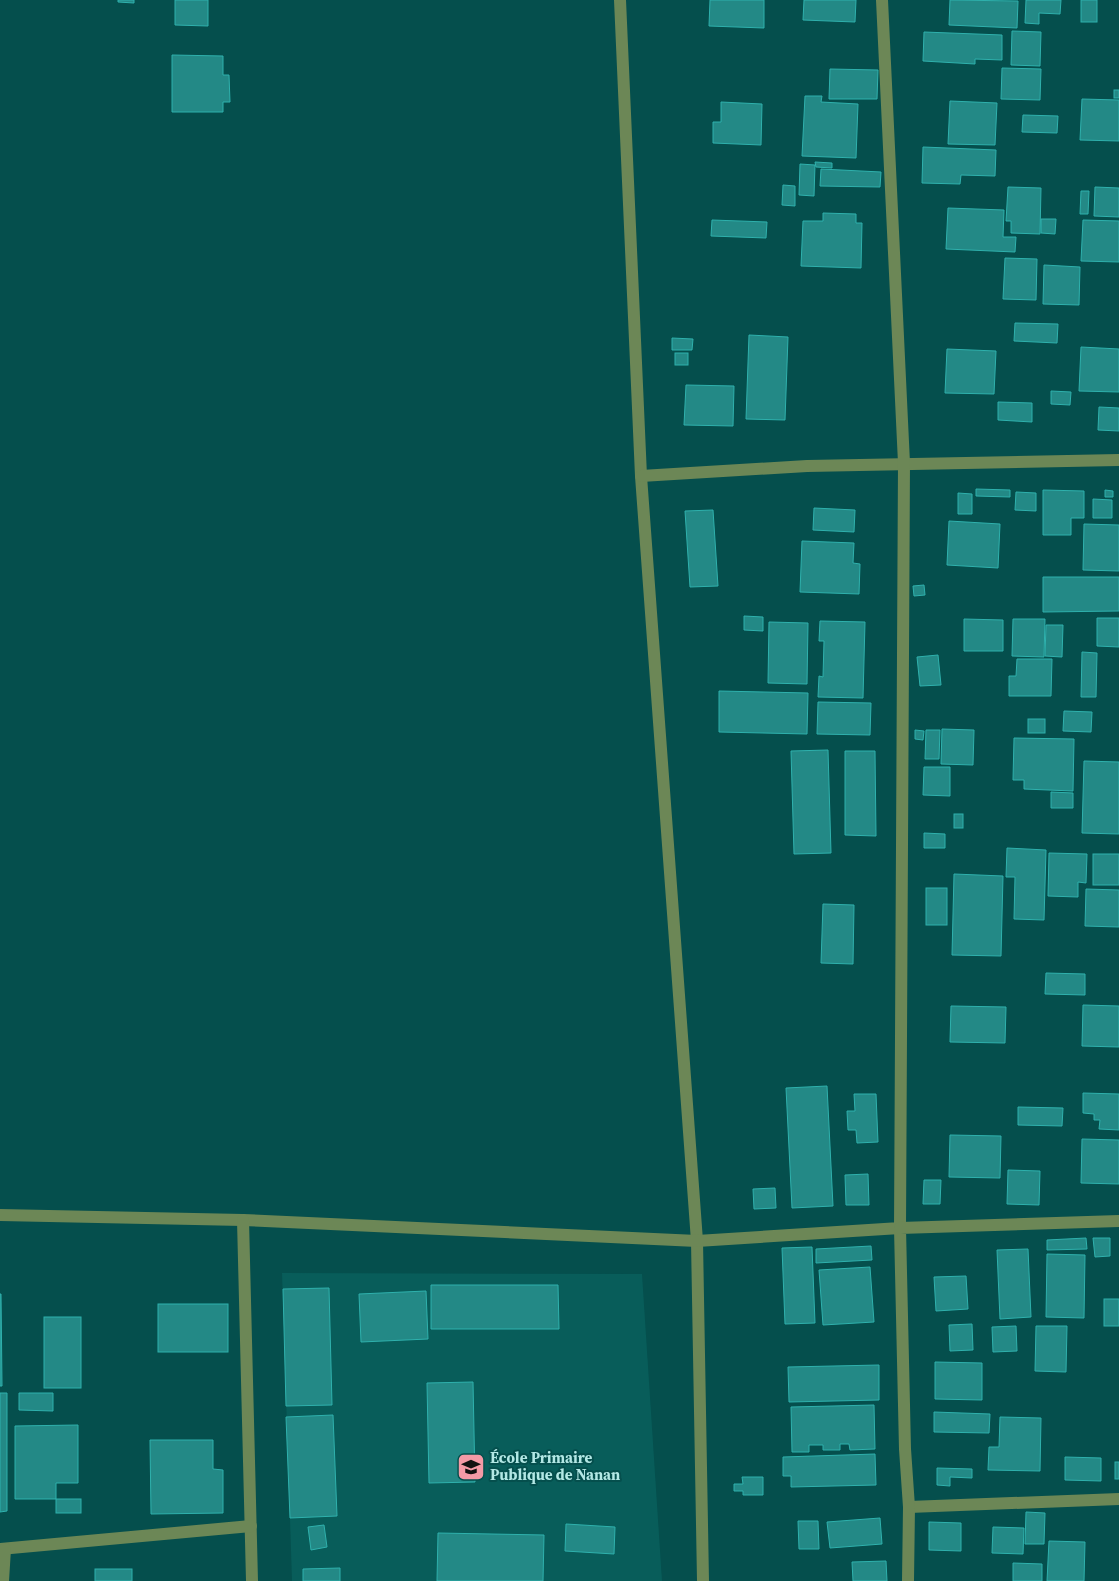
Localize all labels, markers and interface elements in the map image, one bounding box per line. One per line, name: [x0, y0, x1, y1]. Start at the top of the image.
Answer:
place label: École Primaire Publique de Nanan: [490, 1447, 620, 1485]
school or university icon: École Primaire Publique de Nanan: [456, 1452, 486, 1482]

